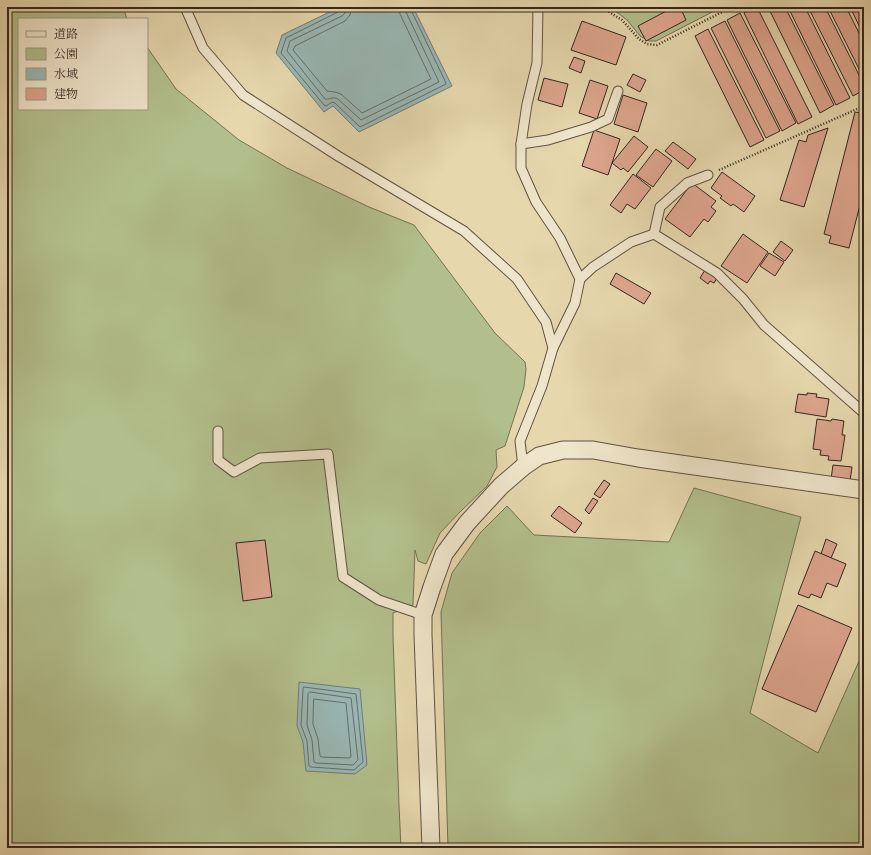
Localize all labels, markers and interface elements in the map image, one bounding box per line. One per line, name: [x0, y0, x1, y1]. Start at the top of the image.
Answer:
legend: [18, 18, 148, 110]
text: 道路: [54, 25, 78, 42]
text: 公園: [54, 45, 78, 62]
text: 水域: [54, 65, 78, 82]
text: 建物: [54, 85, 78, 102]

